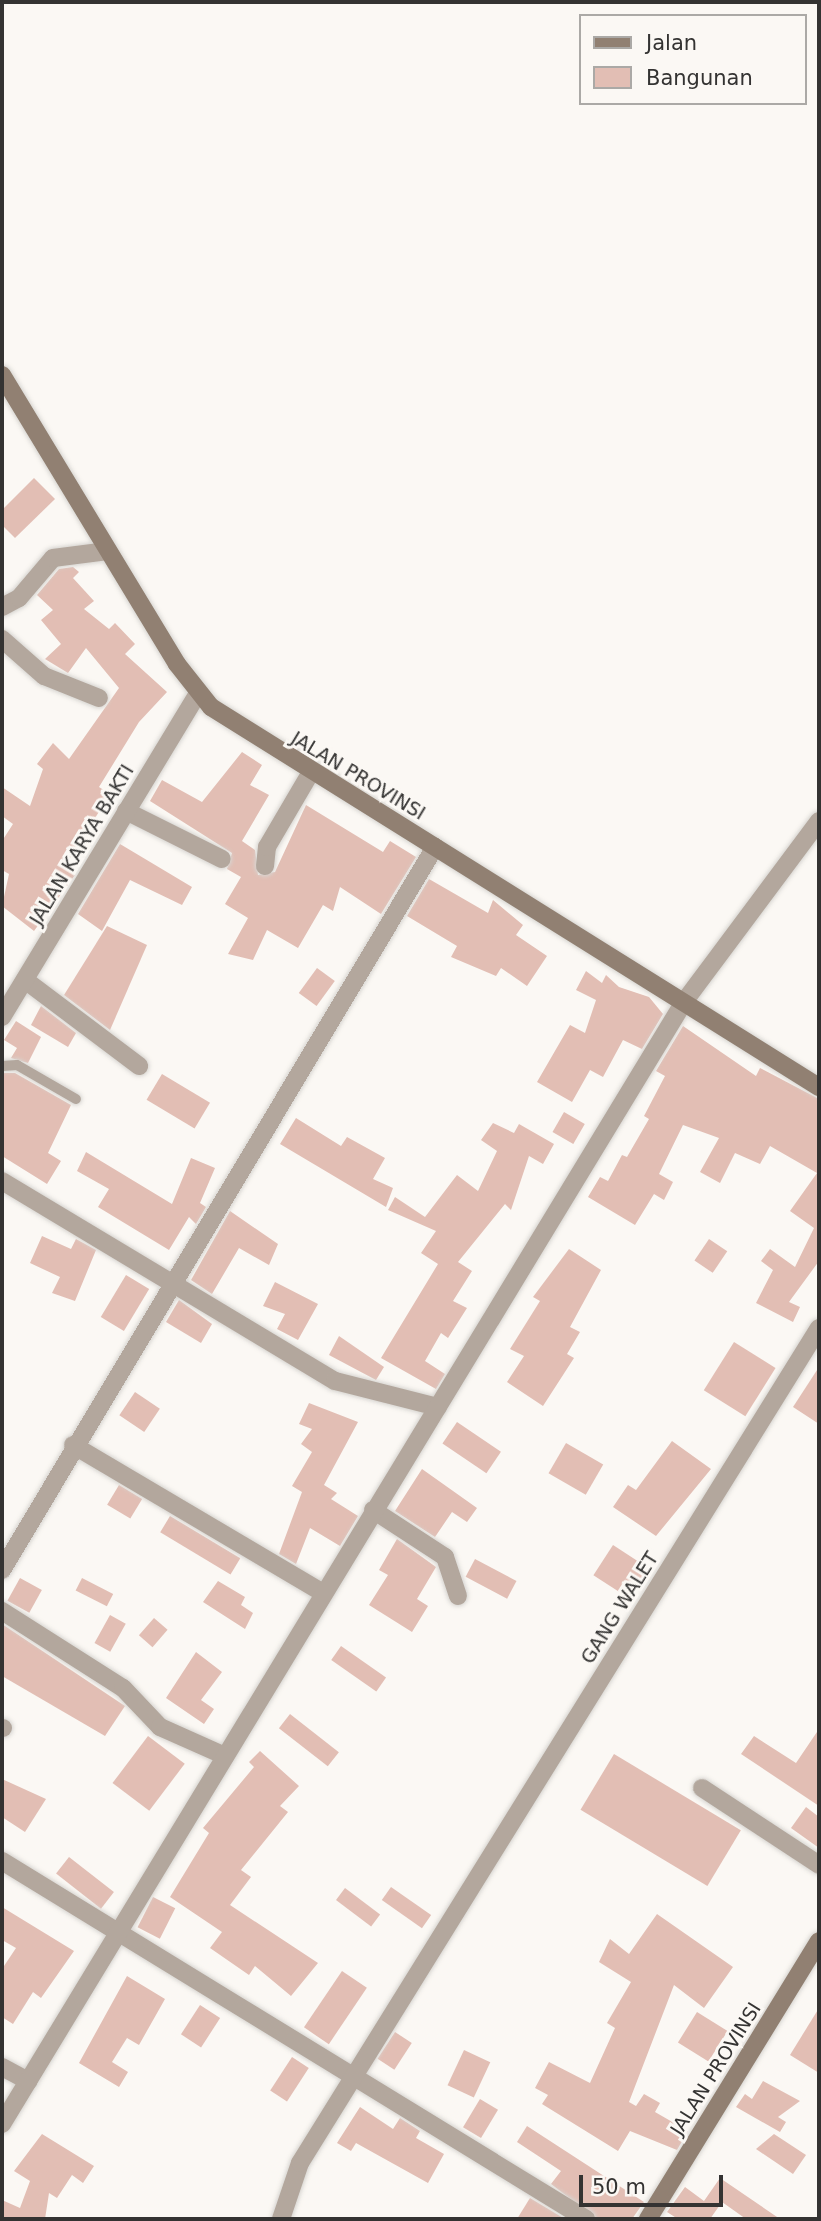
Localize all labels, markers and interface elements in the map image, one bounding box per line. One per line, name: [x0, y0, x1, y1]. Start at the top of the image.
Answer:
legend: [580, 14, 807, 105]
text: Jalan: [646, 31, 697, 55]
text: Bangunan: [646, 66, 753, 90]
street label: JALAN PROVINSI: [287, 727, 429, 825]
street label: JALAN KARYA BAKTI: [25, 761, 139, 929]
street label: GANG WALET: [577, 1548, 663, 1668]
street label: JALAN PROVINSI: [666, 1998, 766, 2140]
scale bar: [583, 2162, 726, 2206]
text: 50 m: [592, 2175, 646, 2199]

